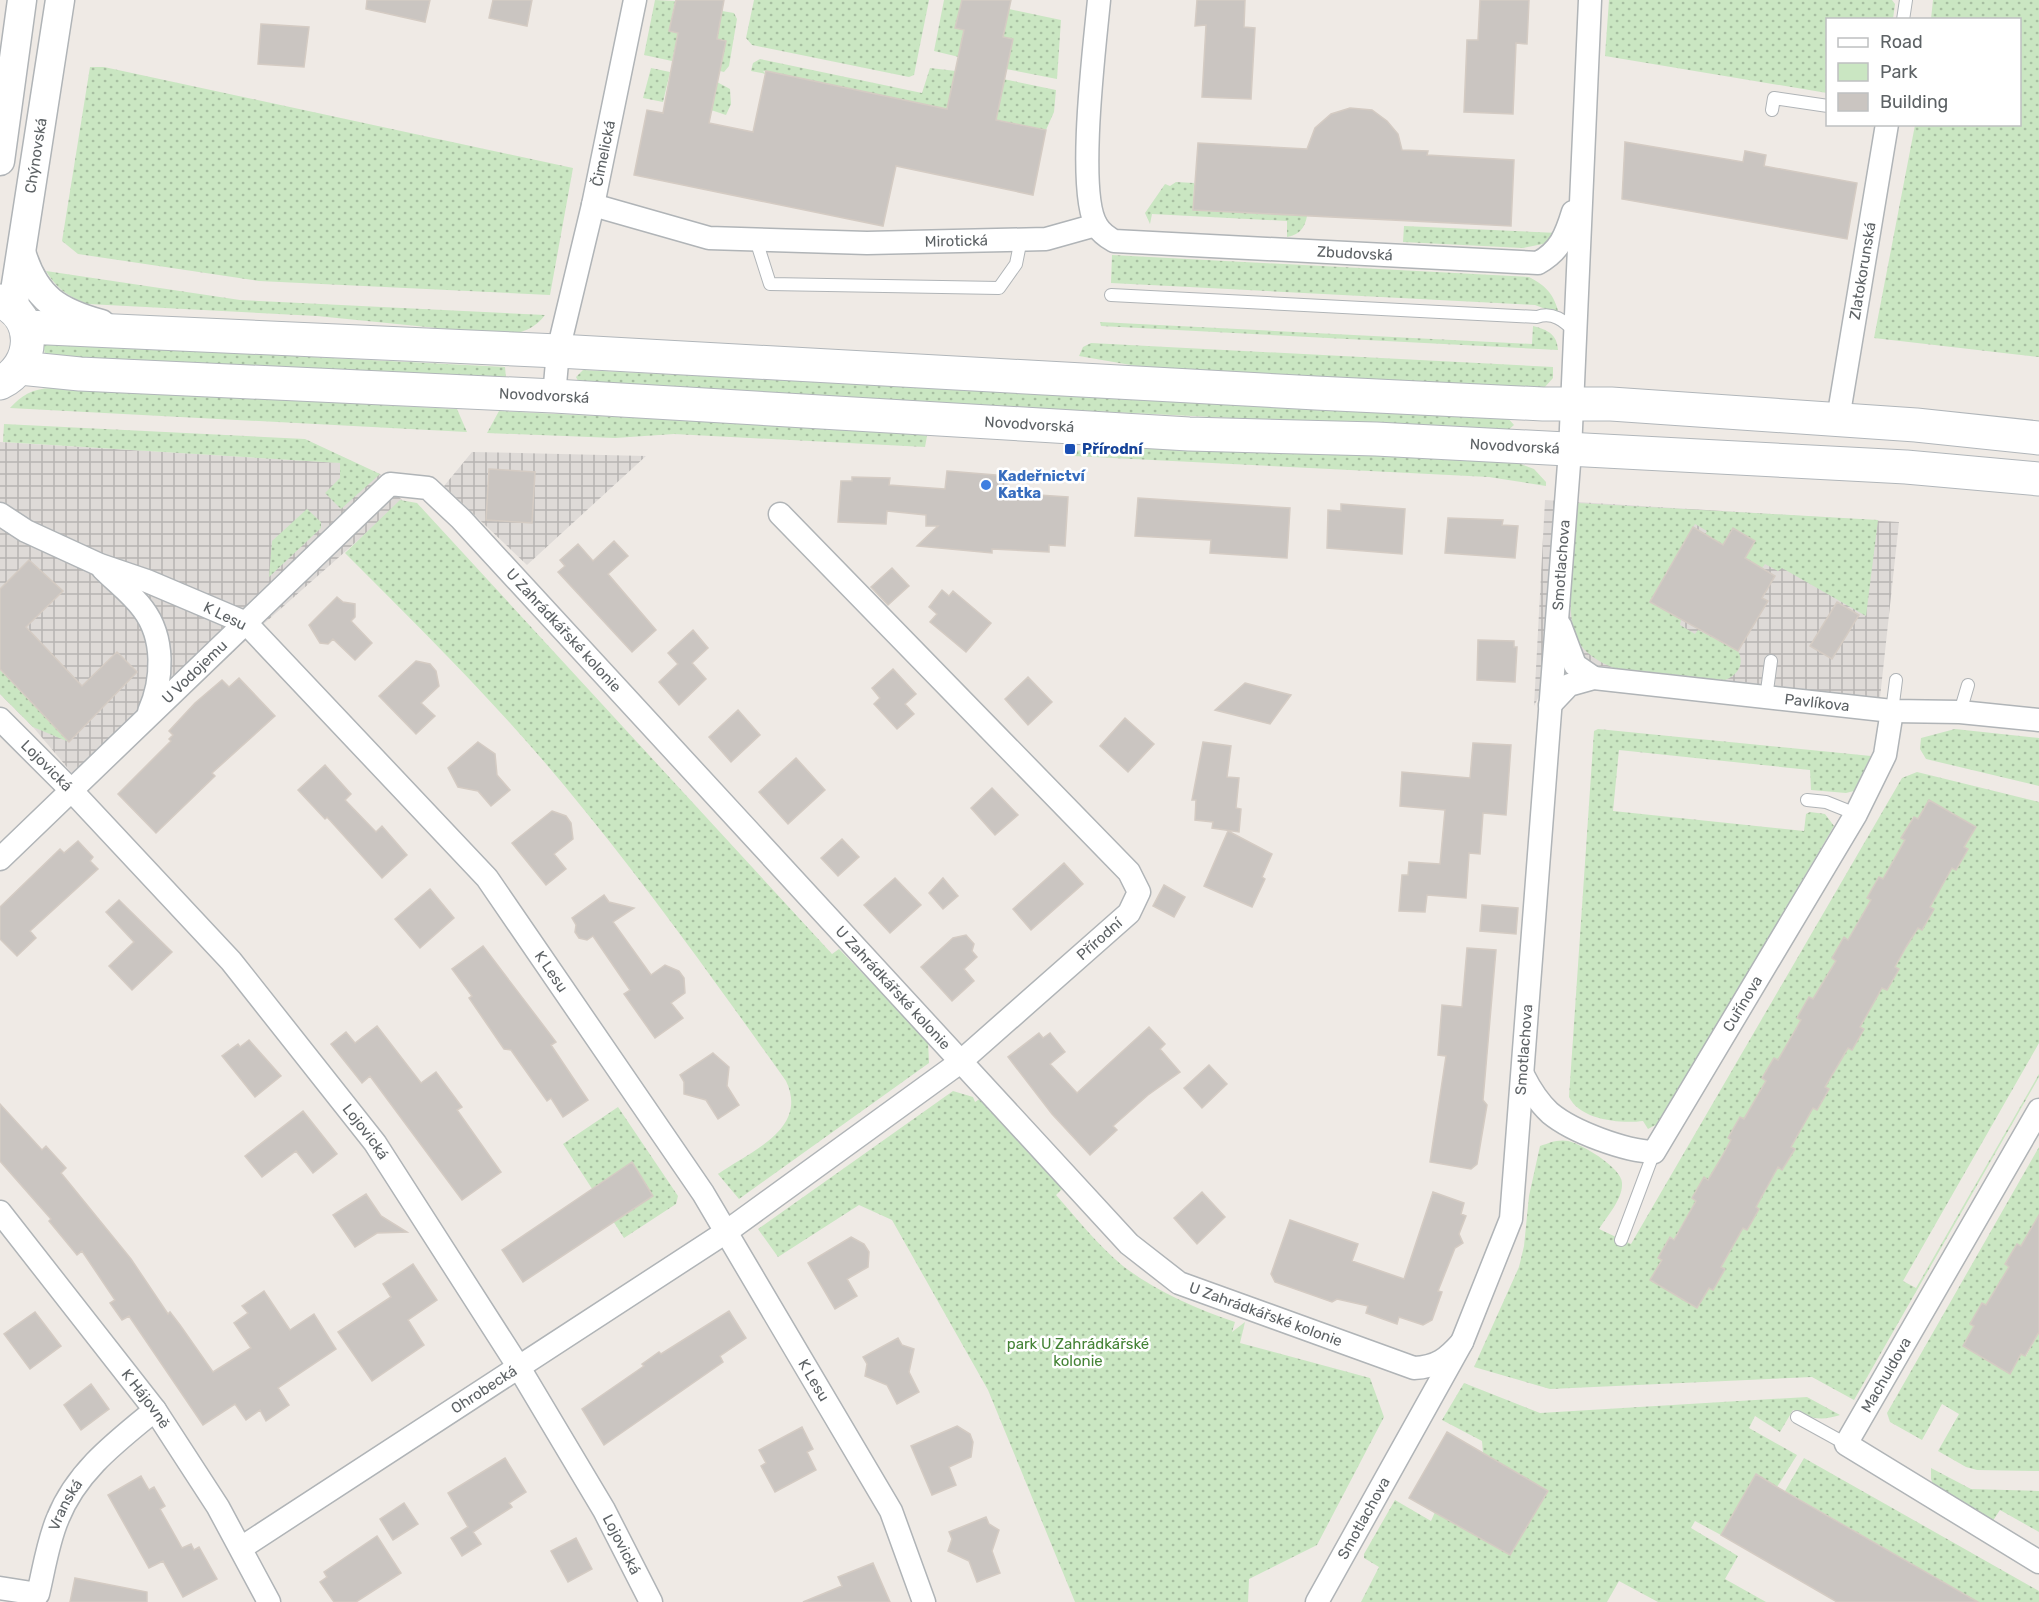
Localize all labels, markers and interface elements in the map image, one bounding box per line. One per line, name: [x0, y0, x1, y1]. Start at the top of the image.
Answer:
legend: [1826, 18, 2021, 126]
text: Road: [1880, 31, 1923, 53]
text: Park: [1880, 61, 1918, 83]
text: Building: [1880, 91, 1948, 113]
street label: Chýnovská: [21, 117, 51, 195]
street label: Čimelická: [588, 119, 619, 188]
street label: Zlatokorunská: [1846, 221, 1880, 321]
street label: Mirotická: [924, 231, 988, 251]
street label: Zbudovská: [1317, 243, 1393, 264]
street label: Novodvorská: [499, 384, 590, 407]
street label: Novodvorská: [984, 413, 1075, 436]
street label: Novodvorská: [1469, 435, 1560, 458]
place label: Přírodní: [1082, 440, 1144, 458]
marker: Přírodní: [1063, 442, 1077, 456]
place label: Kadeřnictví Katka: [998, 467, 1087, 502]
marker: Kadeřnictví Katka: [979, 478, 993, 492]
street label: Smotlachova: [1549, 519, 1574, 611]
street label: U Zahrádkářské kolonie: [502, 565, 625, 696]
street label: K Lesu: [200, 598, 250, 634]
street label: U Vodojemu: [158, 636, 231, 707]
street label: Pavlíkova: [1784, 690, 1851, 715]
street label: Lojovická: [17, 736, 76, 795]
street label: Přírodní: [1073, 913, 1127, 964]
street label: U Zahrádkářské kolonie: [832, 922, 954, 1053]
street label: K Lesu: [531, 948, 572, 996]
street label: Cuřínova: [1719, 972, 1766, 1035]
street label: Smotlachova: [1512, 1003, 1536, 1096]
street label: Lojovická: [339, 1100, 392, 1163]
street label: U Zahrádkářské kolonie: [1187, 1278, 1345, 1350]
street label: Machuldova: [1857, 1334, 1915, 1416]
park label: park U Zahrádkářské kolonie: [1007, 1335, 1149, 1370]
street label: K Lesu: [794, 1356, 833, 1405]
street label: Ohrobecká: [448, 1362, 520, 1418]
street label: K Hájovně: [118, 1366, 174, 1432]
street label: Smotlachova: [1334, 1474, 1394, 1562]
street label: Vranská: [45, 1476, 86, 1533]
street label: Lojovická: [599, 1511, 644, 1578]

